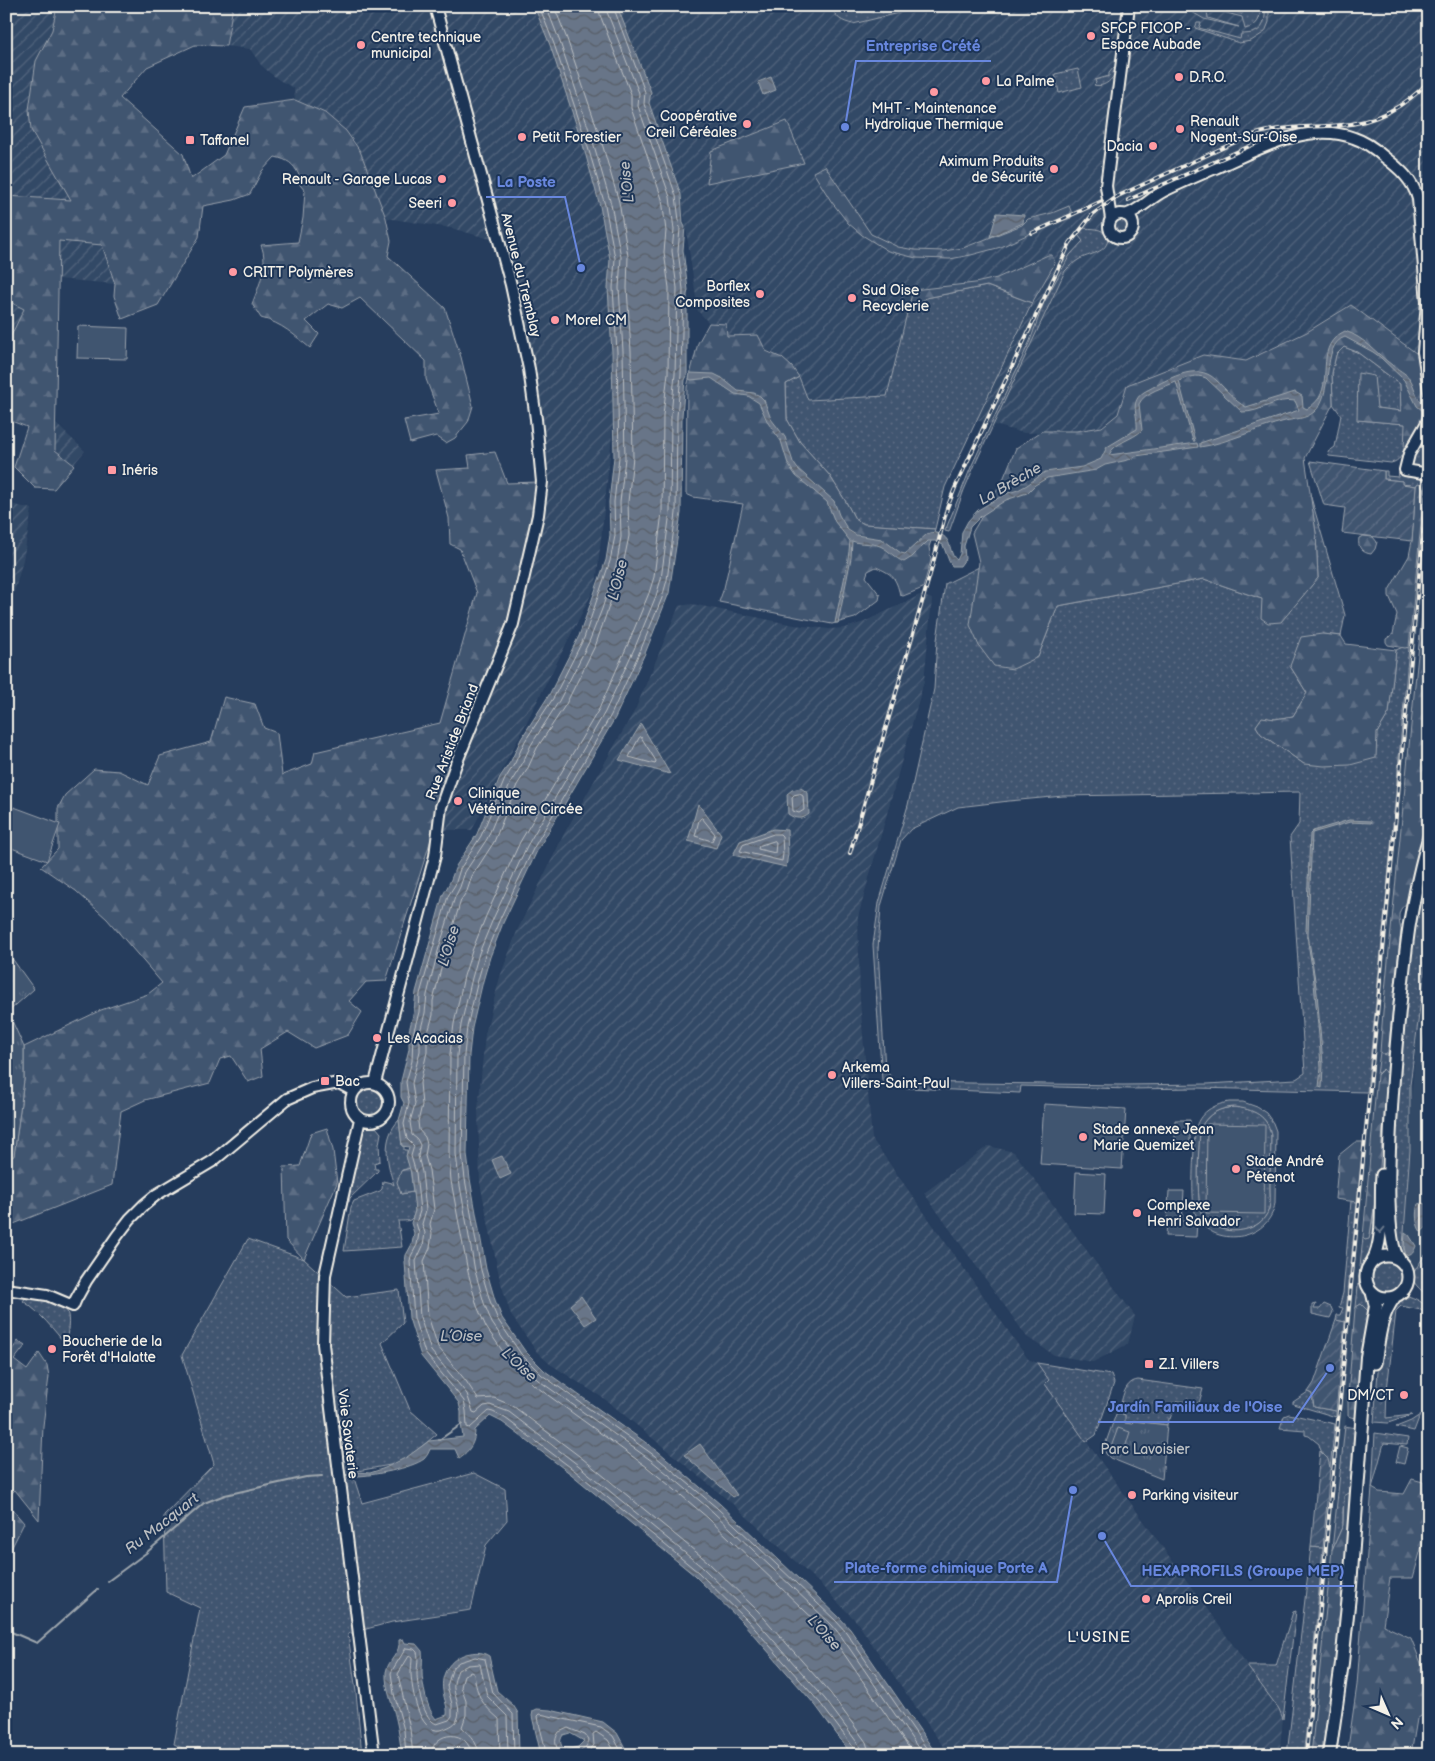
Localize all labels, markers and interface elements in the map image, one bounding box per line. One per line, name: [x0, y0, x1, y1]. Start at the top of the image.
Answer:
place label: SFCP FICOP - Espace Aubade: [1101, 20, 1201, 53]
place label: Centre technique municipal: [371, 29, 481, 62]
marker: SFCP FICOP - Espace Aubade: [1085, 30, 1097, 42]
callout: Entreprise Crété: [856, 31, 991, 61]
text: Entreprise Crété: [866, 37, 980, 56]
marker: Centre technique municipal: [355, 39, 367, 51]
place label: D.R.O.: [1189, 69, 1227, 86]
marker: D.R.O.: [1173, 71, 1185, 83]
place label: La Palme: [996, 73, 1055, 90]
marker: La Palme: [980, 75, 992, 87]
marker: MHT - Maintenance Hydrolique Thermique: [928, 86, 940, 98]
place label: MHT - Maintenance Hydrolique Thermique: [864, 100, 1004, 133]
place label: Coopérative Creil Céréales: [646, 108, 737, 141]
place label: Renault Nogent-Sur-Oise: [1190, 113, 1297, 146]
marker: Coopérative Creil Céréales: [741, 118, 753, 130]
marker: Renault Nogent-Sur-Oise: [1174, 123, 1186, 135]
place label: Petit Forestier: [532, 129, 622, 146]
marker: Petit Forestier: [516, 131, 528, 143]
place label: Taffanel: [200, 132, 249, 149]
marker: Taffanel: [184, 134, 196, 146]
place label: Dacia: [1106, 138, 1143, 155]
marker: Dacia: [1147, 140, 1159, 152]
place label: Aximum Produits de Sécurité: [939, 153, 1045, 186]
water label: L'Oise: [615, 160, 639, 204]
marker: Aximum Produits de Sécurité: [1048, 163, 1060, 175]
callout: La Poste: [486, 167, 565, 197]
place label: Renault - Garage Lucas: [282, 171, 432, 188]
marker: Renault - Garage Lucas: [436, 173, 448, 185]
text: La Poste: [496, 173, 556, 192]
place label: Seeri: [409, 195, 442, 212]
marker: Seeri: [446, 197, 458, 209]
street label: Avenue du Tremblay: [497, 211, 545, 340]
place label: CRITT Polymères: [243, 264, 354, 281]
marker: CRITT Polymères: [227, 266, 239, 278]
place label: Borflex Composites: [675, 278, 750, 311]
place label: Sud Oise Recyclerie: [862, 282, 929, 315]
marker: Borflex Composites: [754, 288, 766, 300]
marker: Sud Oise Recyclerie: [846, 292, 858, 304]
place label: Morel CM: [565, 312, 627, 329]
marker: Morel CM: [549, 314, 561, 326]
water label: La Brèche: [975, 458, 1045, 510]
place label: Inéris: [122, 462, 158, 479]
marker: Inéris: [106, 464, 118, 476]
water label: L'Oise: [604, 557, 632, 602]
street label: Rue Aristide Briand: [422, 681, 482, 803]
place label: Clinique Vétérinaire Circée: [468, 785, 583, 818]
marker: Clinique Vétérinaire Circée: [452, 795, 464, 807]
water label: L'Oise: [434, 923, 464, 969]
place label: Les Acacias: [387, 1030, 463, 1047]
marker: Les Acacias: [371, 1032, 383, 1044]
place label: Arkema Villers-Saint-Paul: [842, 1059, 950, 1092]
marker: Arkema Villers-Saint-Paul: [826, 1069, 838, 1081]
place label: Bac: [335, 1073, 360, 1090]
marker: Bac: [319, 1075, 331, 1087]
place label: Stade annexe Jean Marie Quemizet: [1093, 1121, 1214, 1154]
marker: Stade annexe Jean Marie Quemizet: [1077, 1131, 1089, 1143]
place label: Stade André Pétenot: [1246, 1153, 1325, 1186]
marker: Stade André Pétenot: [1230, 1163, 1242, 1175]
place label: Complexe Henri Salvador: [1147, 1197, 1241, 1230]
marker: Complexe Henri Salvador: [1131, 1207, 1143, 1219]
one-way arrow: [1375, 1226, 1385, 1234]
water label: L’Oise: [440, 1327, 482, 1346]
place label: Boucherie de la Forêt d'Halatte: [62, 1333, 162, 1366]
marker: Boucherie de la Forêt d'Halatte: [46, 1343, 58, 1355]
water label: L'Oise: [497, 1344, 541, 1386]
place label: Z.I. Villers: [1158, 1356, 1219, 1373]
marker: Z.I. Villers: [1143, 1358, 1155, 1370]
place label: DM/CT: [1347, 1387, 1395, 1404]
street label: Voie Savaterie: [334, 1388, 362, 1480]
marker: DM/CT: [1398, 1389, 1410, 1401]
callout: Jardín Familiaux de l'Oise: [1098, 1392, 1293, 1422]
text: Jardín Familiaux de l'Oise: [1108, 1398, 1283, 1417]
park label: Parc Lavoisier: [1100, 1441, 1190, 1458]
place label: Parking visiteur: [1142, 1487, 1239, 1504]
water label: Ru Macquart: [121, 1489, 203, 1559]
marker: Parking visiteur: [1126, 1489, 1138, 1501]
callout: Plate-forme chimique Porte A: [834, 1552, 1057, 1582]
callout: HEXAPROFILS (Groupe MEP): [1131, 1556, 1354, 1586]
text: Plate-forme chimique Porte A: [845, 1559, 1048, 1578]
text: HEXAPROFILS (Groupe MEP): [1141, 1562, 1345, 1581]
place label: Aprolis Creil: [1156, 1591, 1232, 1608]
marker: Aprolis Creil: [1140, 1593, 1152, 1605]
water label: L'Oise: [803, 1611, 845, 1655]
district label: L'USINE: [1067, 1628, 1131, 1647]
north arrow: [1362, 1688, 1412, 1738]
text: N: [1387, 1713, 1407, 1733]

